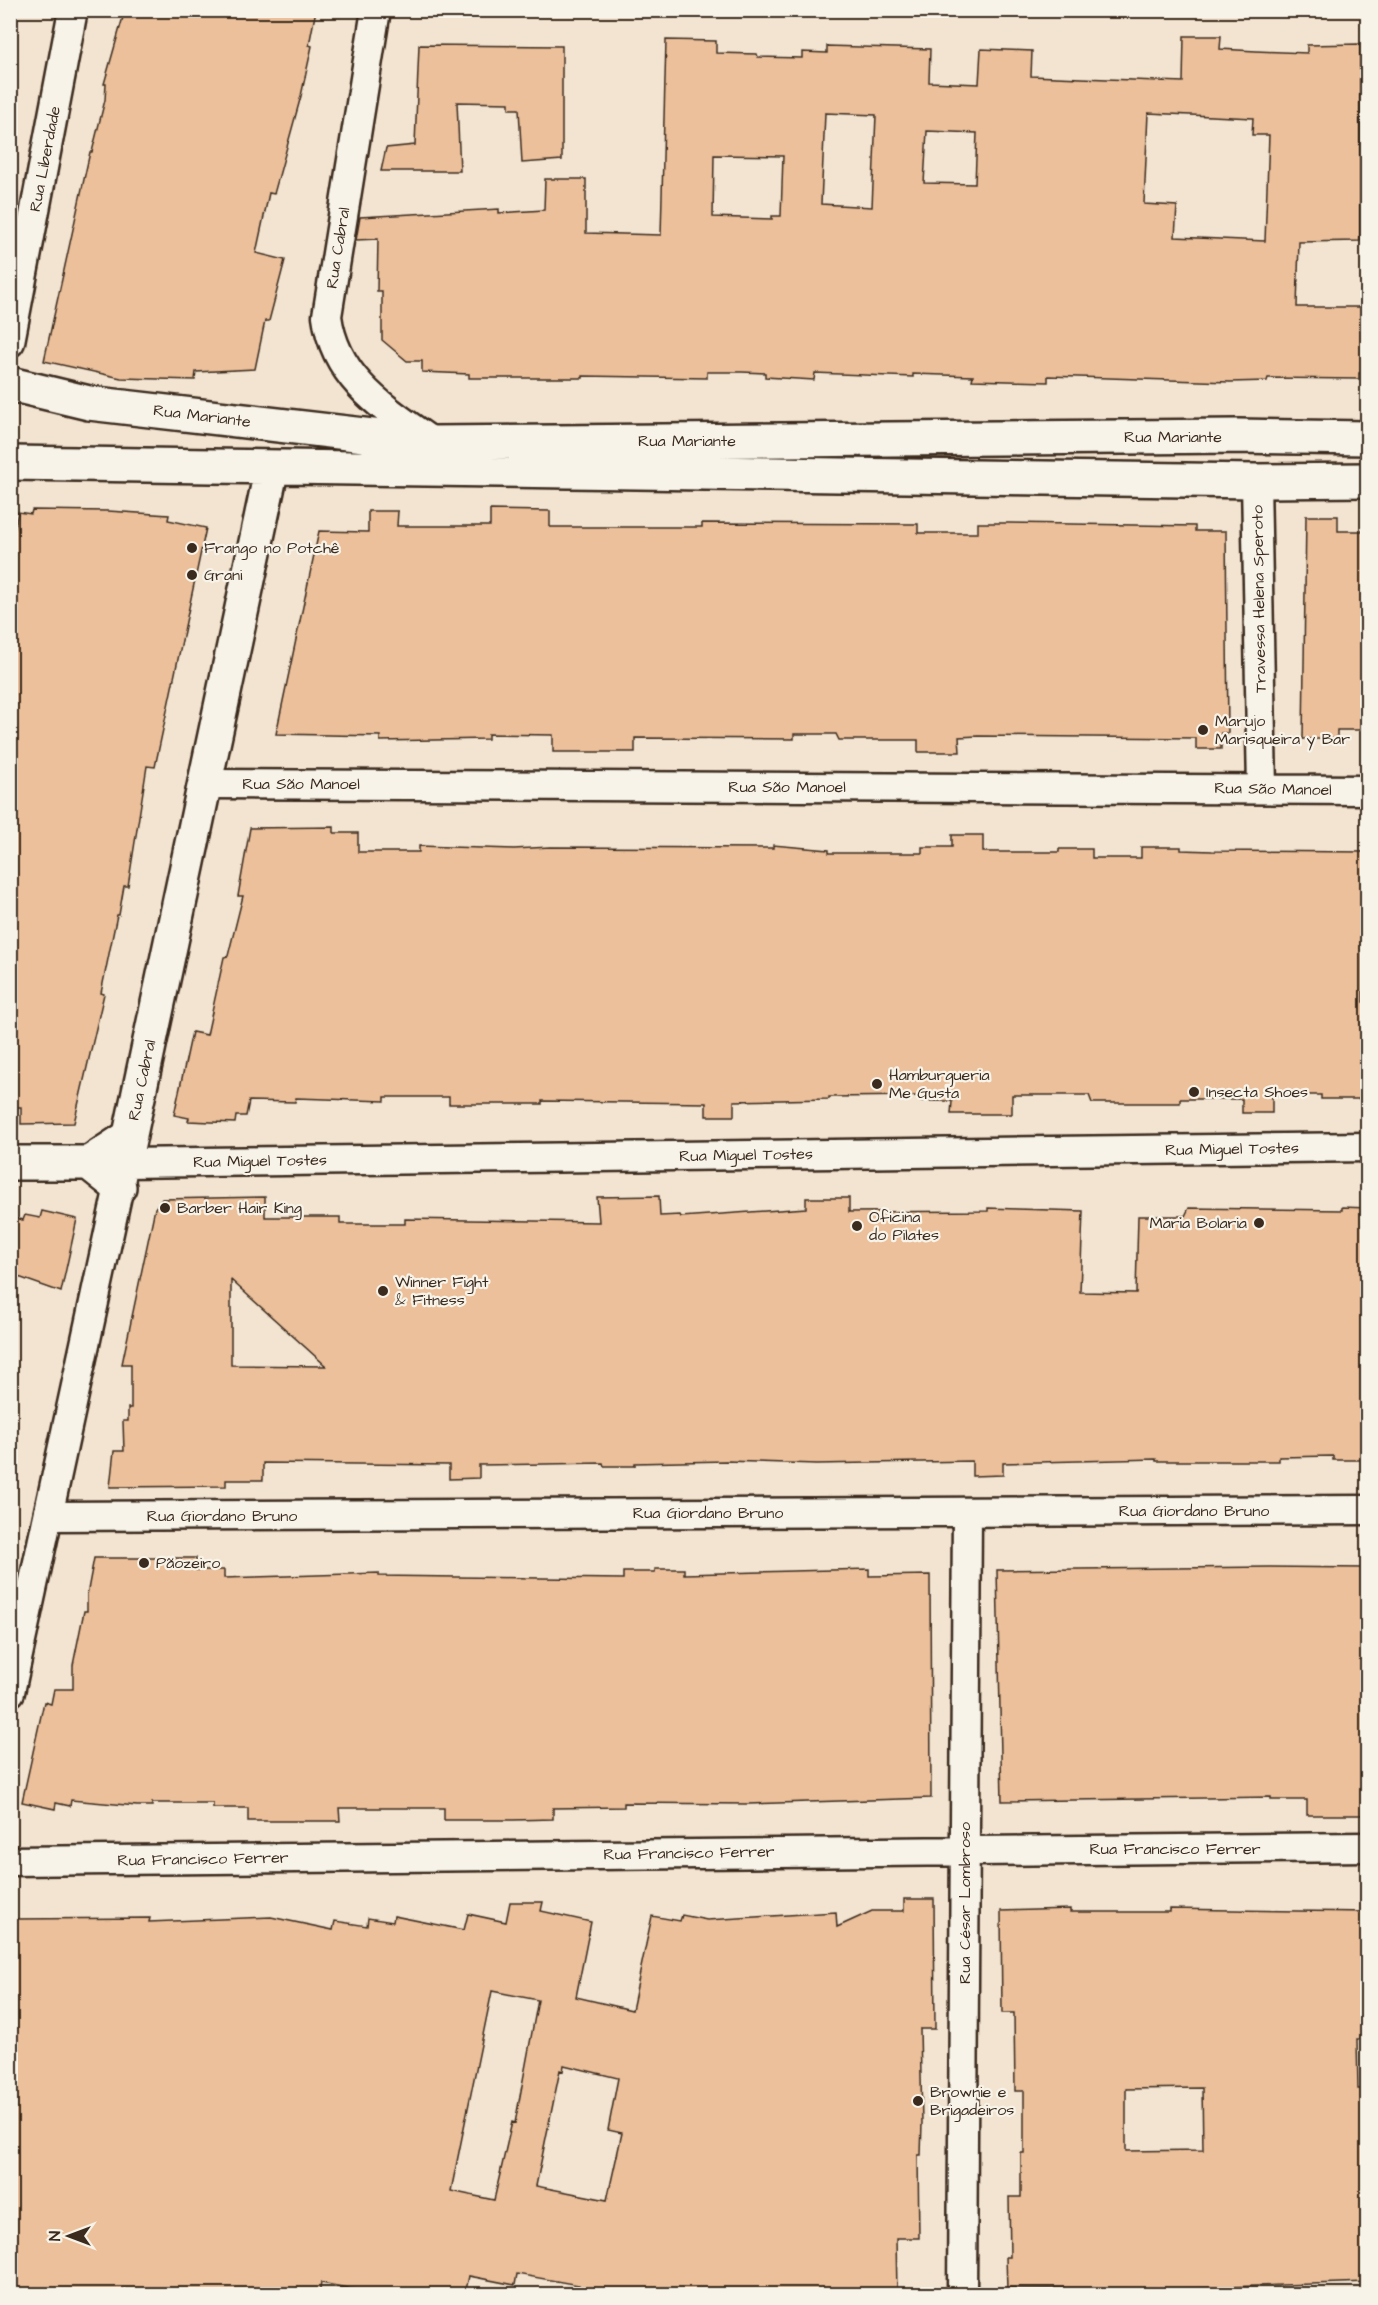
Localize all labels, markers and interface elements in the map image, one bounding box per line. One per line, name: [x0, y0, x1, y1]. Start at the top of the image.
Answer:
street label: Rua Liberdade: [24, 104, 66, 214]
street label: Rua Cabral: [321, 206, 355, 290]
street label: Rua Mariante: [152, 399, 252, 433]
street label: Rua Mariante: [1124, 426, 1222, 448]
street label: Rua Mariante: [638, 430, 736, 452]
street label: Travessa Helena Speroto: [1246, 505, 1272, 693]
place label: Frango no Potchê: [204, 537, 340, 560]
marker: Frango no Potchê: [185, 541, 199, 555]
place label: Grani: [204, 564, 243, 586]
marker: Grani: [185, 568, 199, 582]
place label: Marujo Marisqueira y Bar: [1215, 710, 1350, 751]
marker: Marujo Marisqueira y Bar: [1196, 723, 1210, 737]
street label: Rua São Manoel: [242, 773, 360, 795]
street label: Rua São Manoel: [728, 776, 846, 798]
street label: Rua São Manoel: [1214, 777, 1332, 801]
street label: Rua Cabral: [123, 1038, 161, 1122]
place label: Hamburgueria Me Gusta: [889, 1064, 990, 1104]
marker: Hamburgueria Me Gusta: [870, 1077, 884, 1091]
place label: Insecta Shoes: [1206, 1081, 1308, 1103]
marker: Insecta Shoes: [1187, 1085, 1201, 1099]
street label: Rua Miguel Tostes: [1165, 1137, 1299, 1162]
street label: Rua Miguel Tostes: [679, 1143, 813, 1168]
street label: Rua Miguel Tostes: [193, 1149, 327, 1174]
place label: Barber Hair King: [177, 1197, 302, 1220]
marker: Barber Hair King: [158, 1201, 172, 1215]
place label: Oficina do Pilates: [869, 1206, 939, 1246]
place label: Maria Bolaria: [1149, 1212, 1247, 1234]
marker: Maria Bolaria: [1252, 1216, 1266, 1230]
marker: Oficina do Pilates: [850, 1219, 864, 1233]
place label: Winner Fight & Fitness: [395, 1271, 489, 1311]
marker: Winner Fight & Fitness: [376, 1284, 390, 1298]
street label: Rua Giordano Bruno: [1119, 1500, 1269, 1522]
street label: Rua Giordano Bruno: [633, 1502, 783, 1524]
street label: Rua Giordano Bruno: [147, 1505, 297, 1527]
place label: Pãozeiro: [156, 1552, 220, 1574]
marker: Pãozeiro: [137, 1556, 151, 1570]
street label: Rua César Lombroso: [954, 1822, 976, 1984]
street label: Rua Francisco Ferrer: [1089, 1838, 1261, 1860]
street label: Rua Francisco Ferrer: [603, 1841, 775, 1865]
street label: Rua Francisco Ferrer: [117, 1847, 289, 1871]
place label: Brownie e Brigadeiros: [930, 2081, 1014, 2122]
marker: Brownie e Brigadeiros: [911, 2094, 925, 2108]
north arrow: [39, 2206, 99, 2266]
text: N: [44, 2231, 66, 2241]

